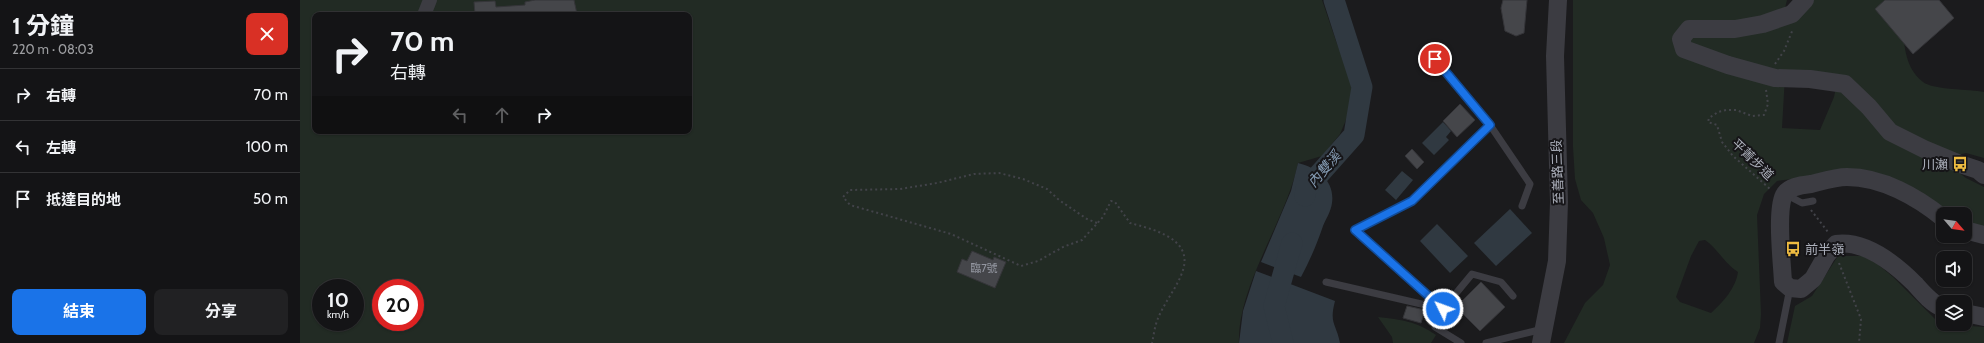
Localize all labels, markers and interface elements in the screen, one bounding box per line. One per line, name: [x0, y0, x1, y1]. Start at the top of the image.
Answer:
text: 1 分鐘: [12, 11, 74, 40]
button: close: [246, 13, 288, 55]
text: 70 m: [390, 24, 454, 58]
icon: right: [324, 28, 376, 80]
text: 220 m · 08:03: [12, 41, 94, 57]
pin: [1418, 42, 1452, 76]
icon: arrive: [1424, 48, 1446, 70]
text: 右轉: [390, 62, 426, 84]
icon: right: [12, 84, 34, 106]
text: 70 m: [254, 86, 288, 104]
text: 右轉: [46, 87, 76, 105]
icon: left: [449, 104, 471, 126]
icon: ahead: [491, 104, 513, 126]
icon: right: [533, 104, 555, 126]
street label: 平菁步道: [1729, 135, 1777, 183]
icon: left: [12, 136, 34, 158]
text: 100 m: [246, 138, 288, 156]
text: 左轉: [46, 139, 76, 157]
street label: 至善路三段: [1548, 139, 1566, 205]
water label: 內雙溪: [1303, 146, 1346, 191]
bus stop icon: 川瀨: [1951, 155, 1969, 173]
place label: 川瀨: [1922, 156, 1948, 172]
icon: arrive: [12, 188, 34, 210]
text: 50 m: [253, 190, 288, 208]
text: 抵達目的地: [46, 191, 121, 209]
north arrow: [1936, 207, 1972, 243]
map controls: [1936, 207, 1972, 331]
bus stop icon: 前半嶺: [1784, 240, 1802, 258]
place label: 前半嶺: [1805, 241, 1845, 257]
button: sound: [1936, 251, 1972, 287]
house number: 臨7號: [970, 261, 998, 275]
speed limit sign: 20: [372, 279, 424, 331]
text: 10: [327, 288, 349, 312]
position arrow: [1422, 288, 1464, 330]
button: 結束: [12, 289, 146, 335]
button: 分享: [154, 289, 288, 335]
button: layers: [1936, 295, 1972, 331]
text: km/h: [327, 308, 349, 321]

